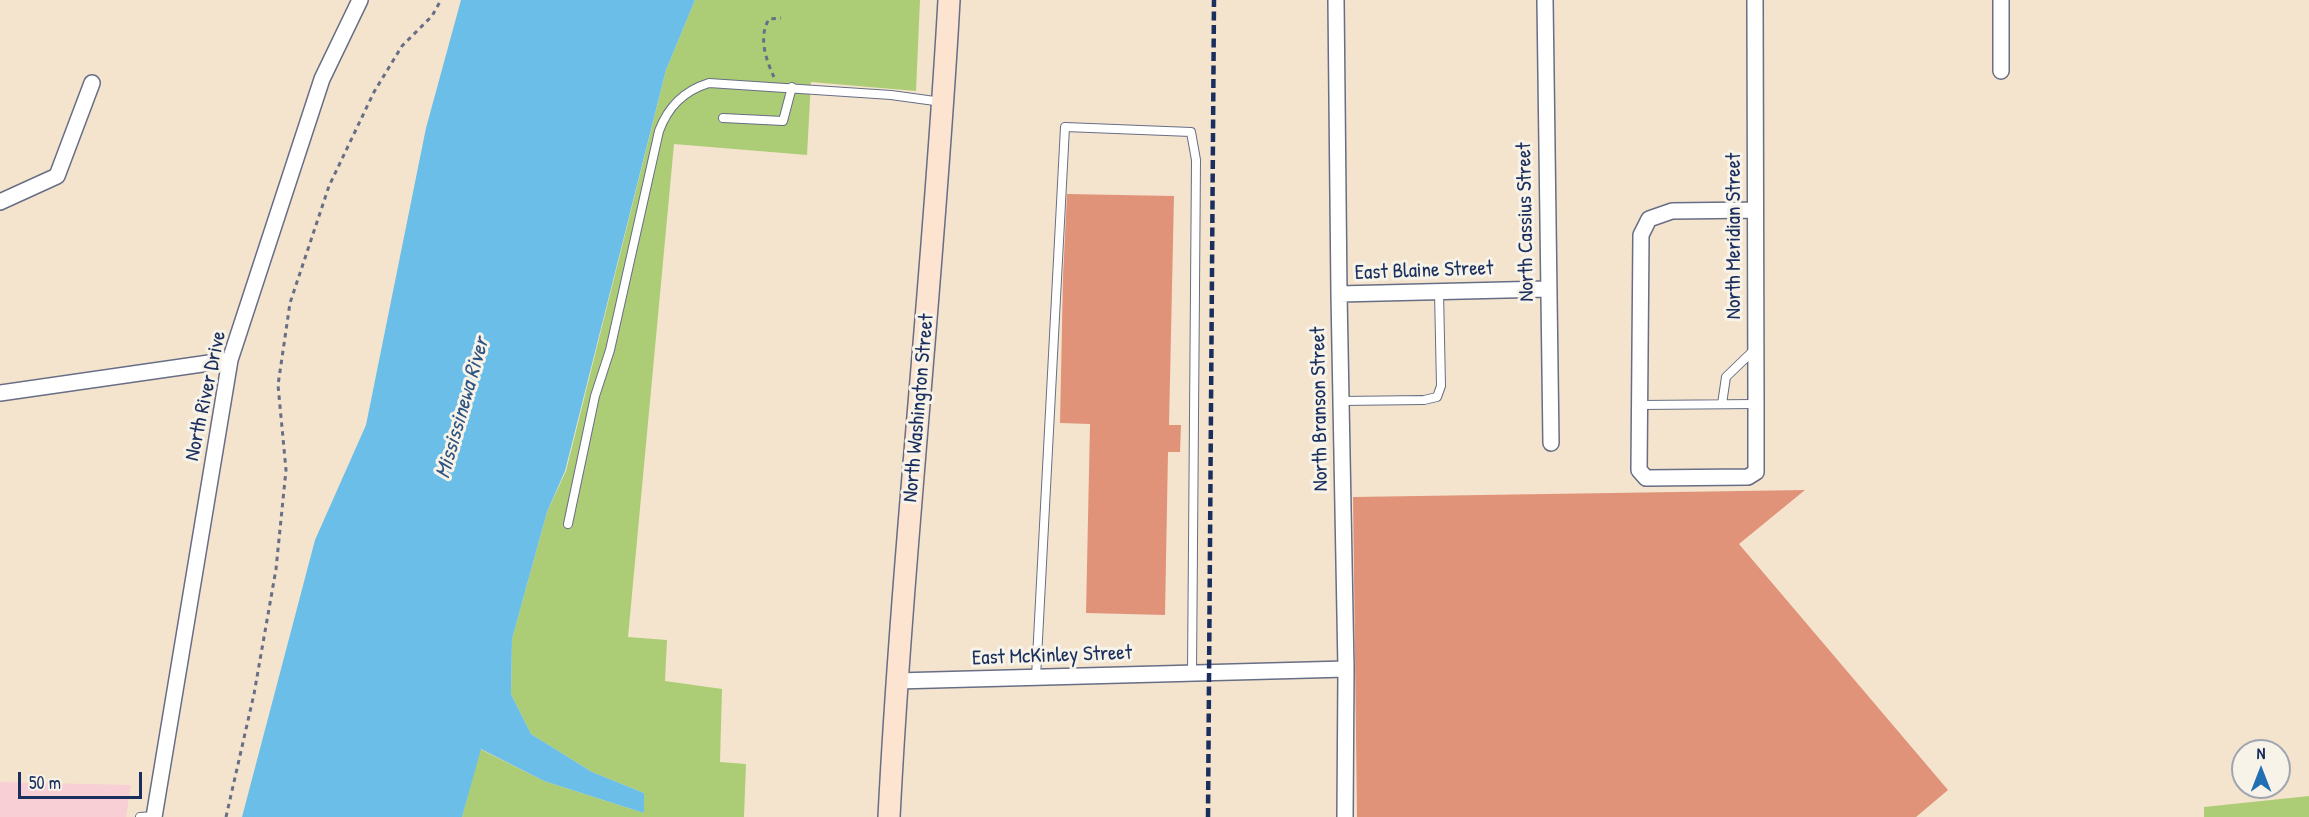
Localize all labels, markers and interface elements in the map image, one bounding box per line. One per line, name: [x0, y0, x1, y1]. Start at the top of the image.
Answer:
street label: North Cassius Street: [1512, 142, 1540, 302]
street label: North Meridian Street: [1721, 153, 1747, 319]
street label: East Blaine Street: [1354, 256, 1494, 286]
street label: North Washington Street: [898, 313, 940, 503]
street label: North Branson Street: [1306, 326, 1334, 492]
street label: North River Drive: [180, 329, 232, 463]
water label: Mississinewa River: [430, 335, 496, 481]
street label: East McKinley Street: [972, 641, 1132, 671]
north arrow: [2231, 739, 2291, 799]
text: N: [2257, 742, 2265, 764]
scale bar: [21, 760, 146, 798]
text: 50 m: [29, 770, 61, 795]

